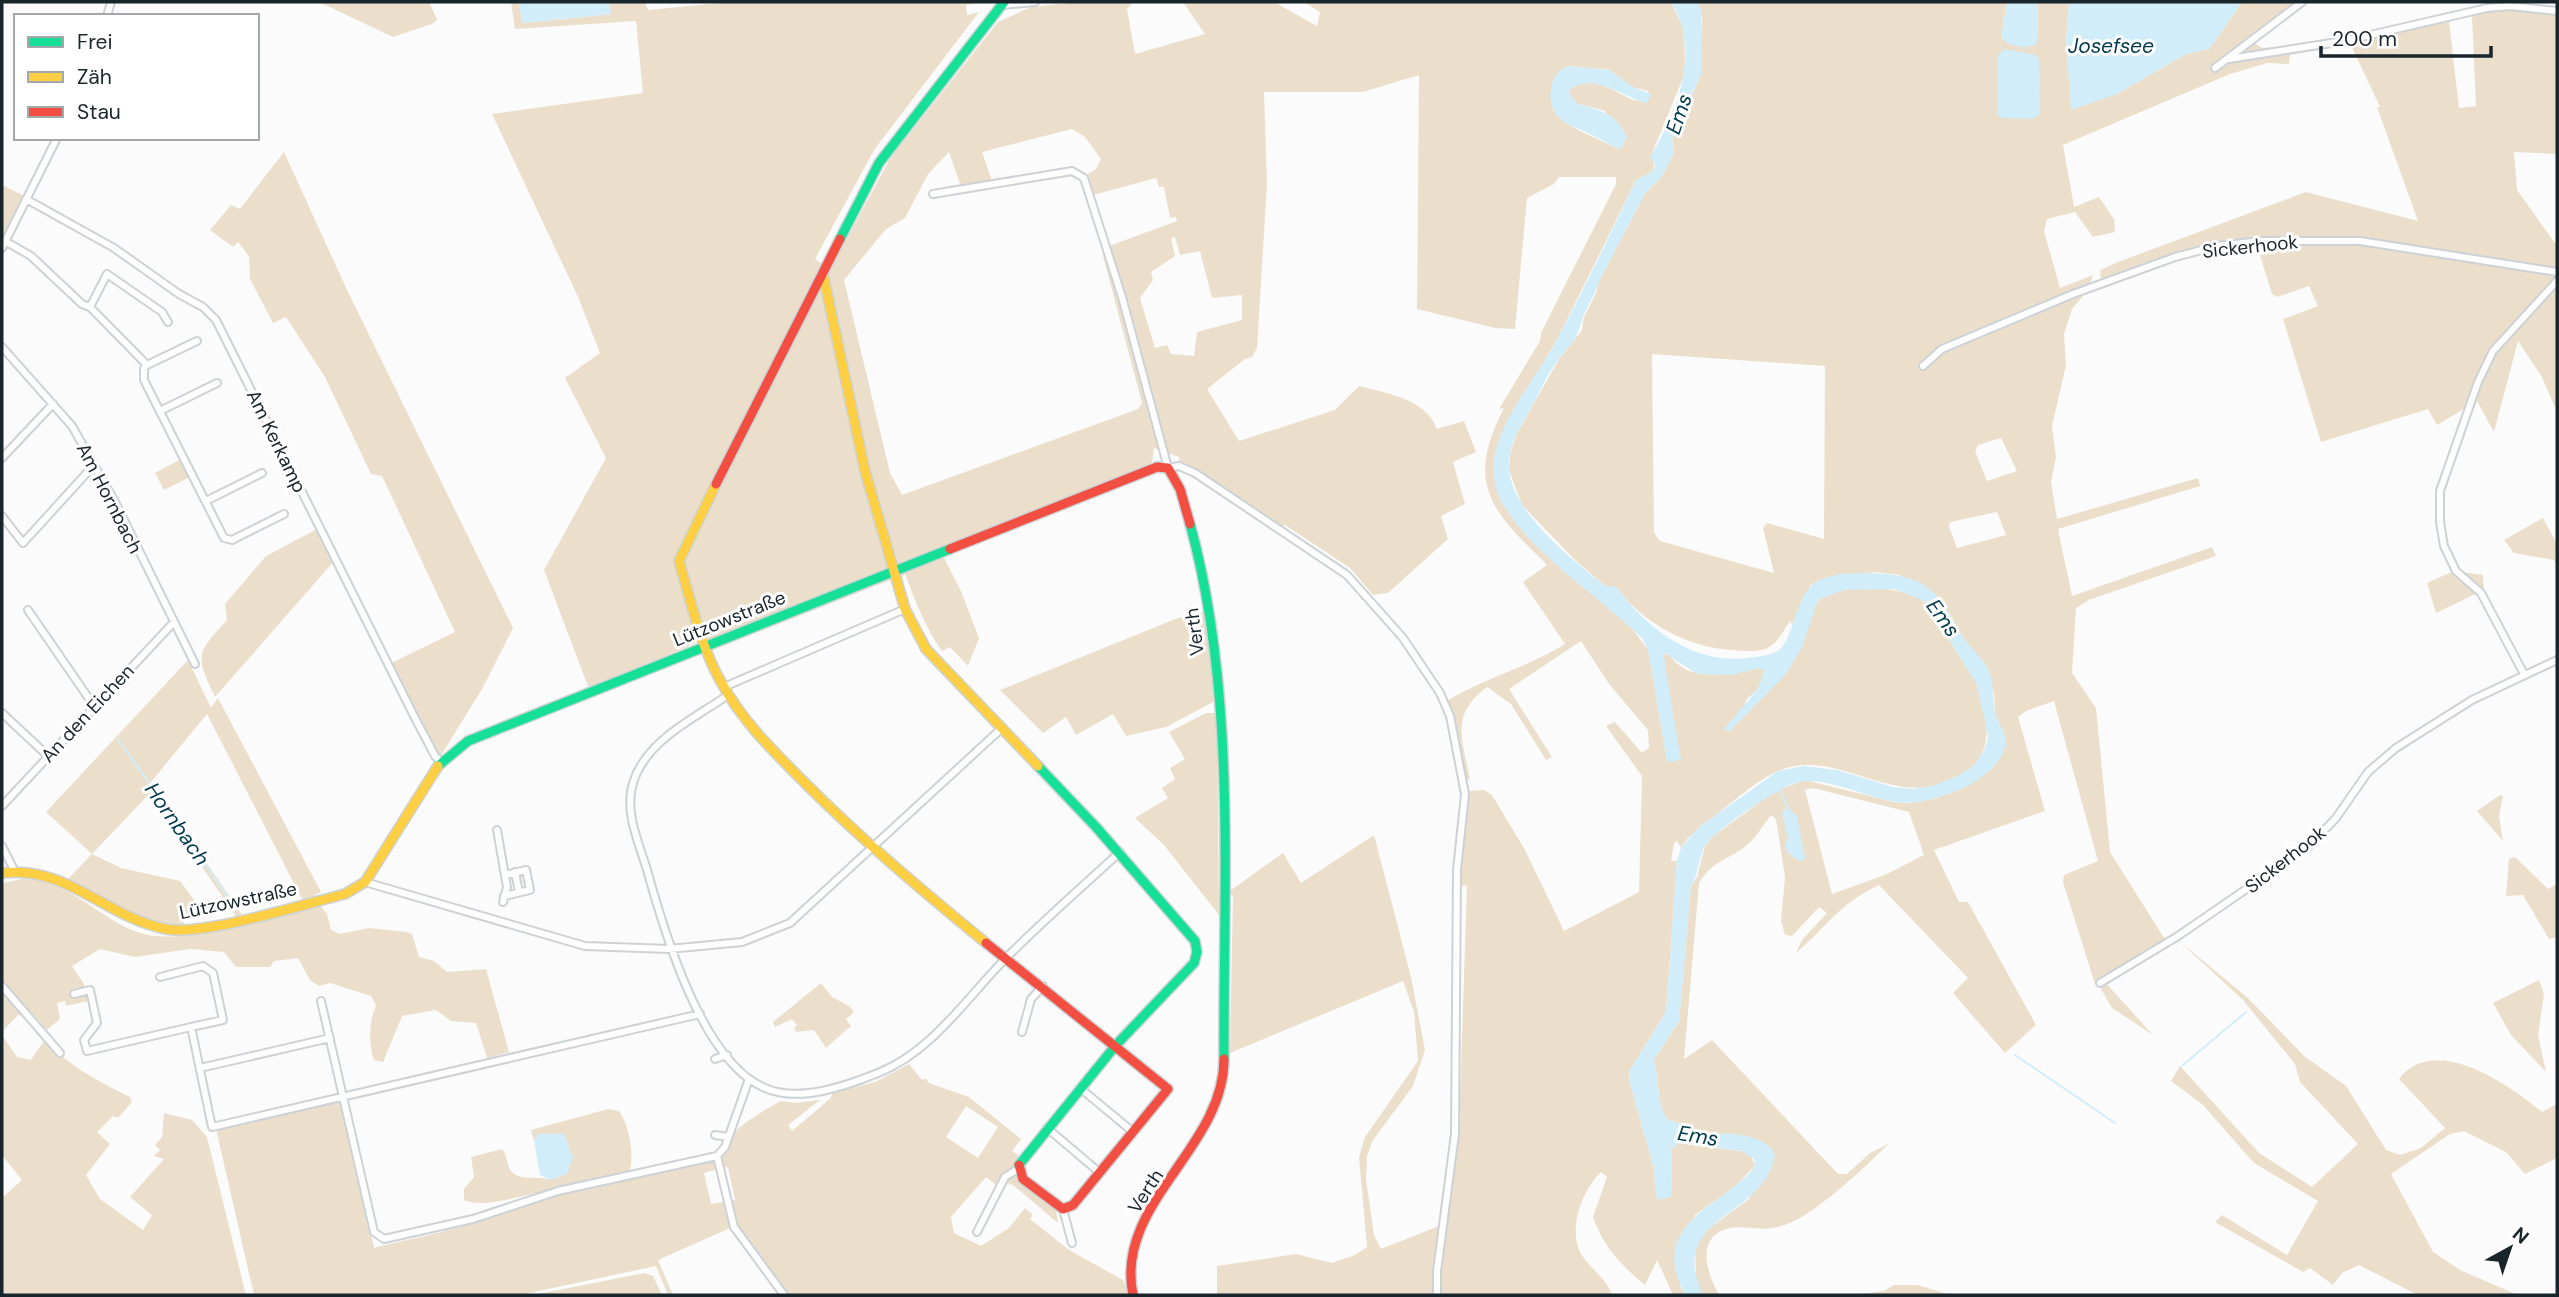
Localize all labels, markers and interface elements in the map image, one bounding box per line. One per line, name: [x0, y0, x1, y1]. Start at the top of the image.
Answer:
legend: [14, 14, 259, 140]
scale bar: [2321, 14, 2491, 58]
text: 200 m: [2332, 25, 2397, 53]
text: Frei: [77, 28, 113, 56]
water label: Josefsee: [2068, 32, 2154, 60]
text: Zäh: [77, 63, 112, 91]
water label: Ems: [1659, 90, 1699, 138]
text: Stau: [77, 98, 121, 126]
street label: Sickerhook: [2201, 229, 2300, 264]
street label: Am Kerkamp: [241, 386, 312, 497]
street label: Am Hornbach: [71, 439, 148, 558]
street label: Lützowstraße: [669, 584, 789, 652]
water label: Ems: [1920, 593, 1966, 643]
street label: Verth: [1179, 607, 1210, 657]
street label: An den Eichen: [35, 659, 139, 768]
water label: Hornbach: [138, 777, 216, 871]
street label: Sickerhook: [2240, 820, 2331, 899]
street label: Lützowstraße: [177, 876, 299, 925]
water label: Ems: [1676, 1119, 1720, 1153]
street label: Verth: [1122, 1164, 1169, 1218]
north arrow: [2475, 1213, 2545, 1283]
text: N: [2507, 1221, 2534, 1249]

